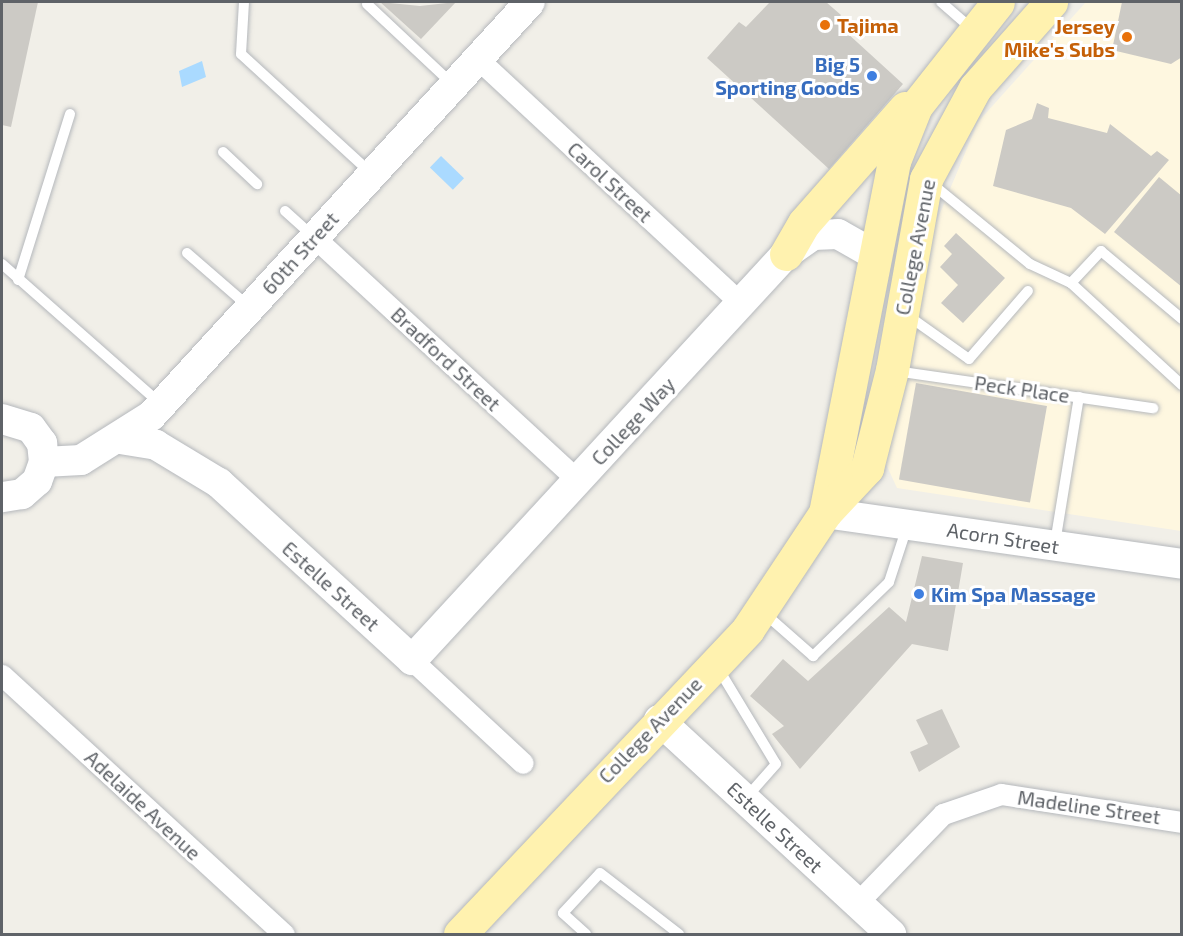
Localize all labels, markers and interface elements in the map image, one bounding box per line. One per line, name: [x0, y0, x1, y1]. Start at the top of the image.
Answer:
place label: Tajima: [837, 13, 899, 37]
place label: Jersey Mike's Subs: [1004, 14, 1115, 61]
marker: Tajima: [818, 18, 832, 32]
marker: Jersey Mike's Subs: [1120, 30, 1134, 44]
place label: Big 5 Sporting Goods: [715, 52, 860, 99]
marker: Big 5 Sporting Goods: [865, 69, 879, 83]
street label: Carol Street: [563, 137, 657, 227]
street label: College Avenue: [890, 177, 940, 317]
street label: 60th Street: [257, 207, 343, 299]
street label: Bradford Street: [386, 302, 506, 416]
street label: Peck Place: [973, 370, 1071, 408]
street label: College Way: [586, 372, 680, 470]
street label: Acorn Street: [945, 517, 1061, 559]
street label: Estelle Street: [277, 536, 385, 636]
place label: Kim Spa Massage: [931, 582, 1096, 606]
marker: Kim Spa Massage: [912, 587, 926, 601]
street label: College Avenue: [593, 672, 707, 788]
street label: Adelaide Avenue: [80, 745, 206, 865]
street label: Estelle Street: [722, 776, 828, 878]
street label: Madeline Street: [1016, 785, 1162, 829]

